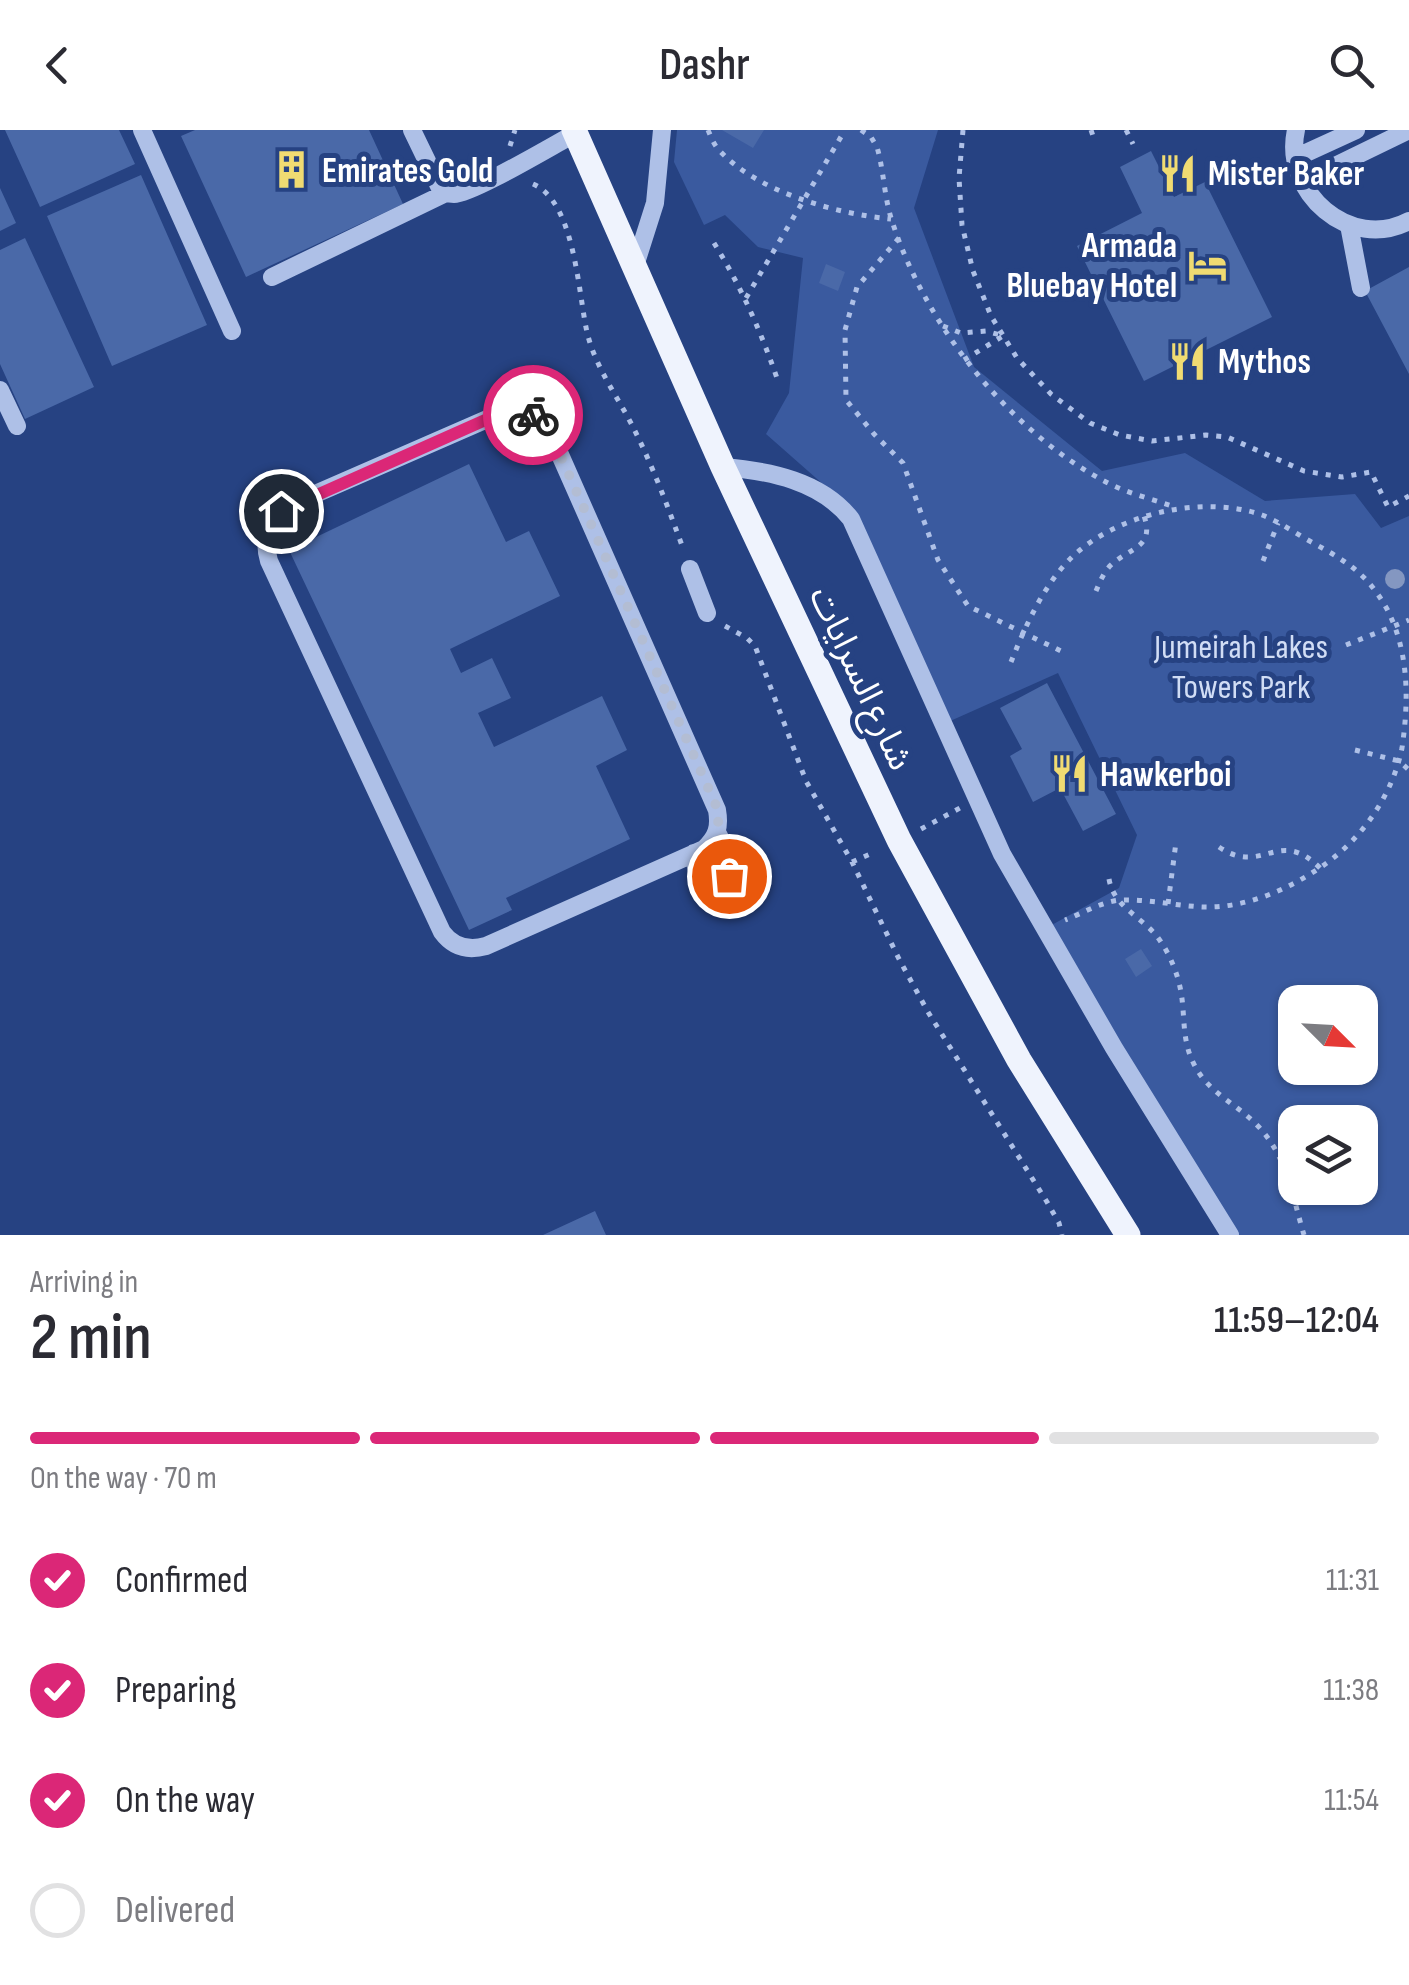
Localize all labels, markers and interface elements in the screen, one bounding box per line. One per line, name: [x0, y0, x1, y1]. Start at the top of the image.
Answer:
icon: back: [30, 38, 85, 93]
text: Dashr: [659, 38, 750, 93]
icon: search: [1324, 38, 1379, 93]
building icon: Emirates Gold: [271, 149, 313, 191]
place label: Emirates Gold: [322, 150, 493, 193]
restaurant icon: Mister Baker: [1157, 152, 1199, 194]
place label: Mister Baker: [1208, 153, 1364, 196]
place label: Armada Bluebay Hotel: [1006, 225, 1177, 308]
hotel icon: Armada Bluebay Hotel: [1186, 244, 1228, 286]
restaurant icon: Mythos: [1167, 340, 1209, 382]
place label: Mythos: [1218, 341, 1311, 384]
courier: [483, 365, 583, 465]
icon: bike: [506, 388, 561, 443]
pin: [239, 469, 324, 554]
icon: home: [254, 484, 309, 539]
street label: شارع السرايات: [797, 580, 922, 779]
park label: Jumeirah Lakes Towers Park: [1153, 626, 1328, 709]
restaurant icon: Hawkerboi: [1049, 753, 1091, 795]
place label: Hawkerboi: [1100, 754, 1231, 797]
pin: [687, 834, 772, 919]
icon: bag: [702, 849, 757, 904]
north arrow: [1278, 985, 1378, 1085]
map controls: [1278, 985, 1378, 1205]
button: layers: [1278, 1105, 1378, 1205]
text: Arriving in: [30, 1263, 138, 1302]
text: 11:59–12:04: [1214, 1298, 1379, 1343]
text: 2 min: [30, 1300, 152, 1378]
text: On the way · 70 m: [30, 1459, 217, 1498]
icon: check: [30, 1553, 85, 1608]
text: Confirmed: [115, 1558, 248, 1603]
text: 11:31: [1326, 1561, 1379, 1600]
icon: check: [30, 1663, 85, 1718]
text: Preparing: [115, 1668, 236, 1713]
text: 11:38: [1323, 1671, 1379, 1710]
icon: check: [30, 1773, 85, 1828]
text: On the way: [115, 1778, 255, 1823]
text: 11:54: [1324, 1781, 1379, 1820]
text: Delivered: [115, 1888, 235, 1933]

